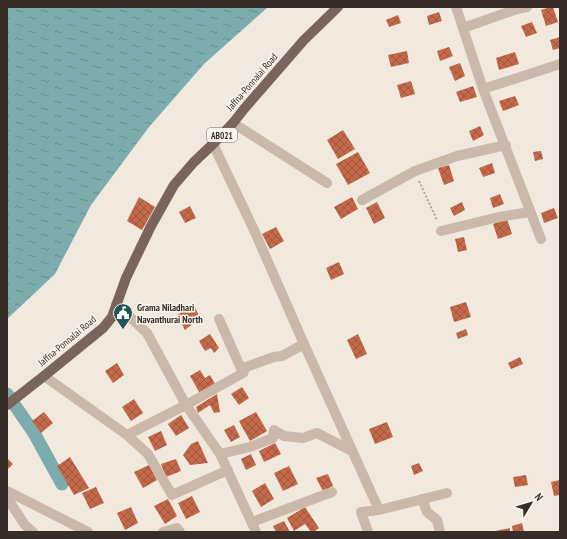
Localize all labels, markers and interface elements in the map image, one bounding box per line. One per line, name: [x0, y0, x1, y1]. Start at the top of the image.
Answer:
street label: Jaffna-Ponnalai Road: [223, 51, 280, 114]
road number: AB021: [207, 128, 237, 142]
place label: Grama Niladhari Navanthurai North: [137, 301, 203, 326]
public building icon: Grama Niladhari Navanthurai North: [112, 302, 134, 330]
street label: Jaffna-Ponnalai Road: [35, 313, 99, 370]
north arrow: [511, 483, 551, 523]
text: N: [532, 490, 546, 504]

